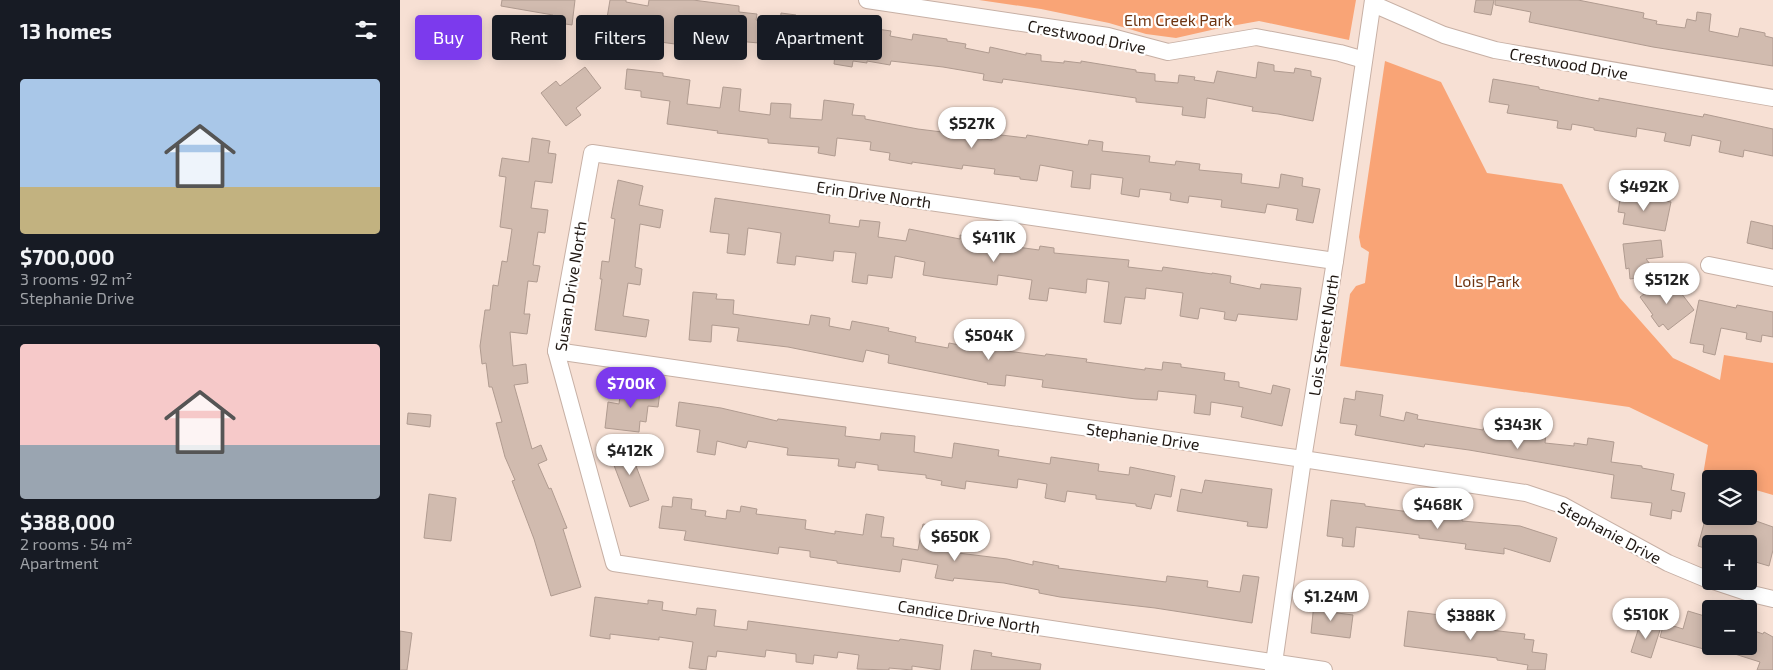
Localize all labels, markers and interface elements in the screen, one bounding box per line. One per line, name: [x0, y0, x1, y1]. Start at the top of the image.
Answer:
park label: Elm Creek Park: [1124, 10, 1232, 29]
chip: Buy: [415, 15, 482, 60]
chip: Rent: [492, 15, 566, 60]
chip: Filters: [576, 15, 664, 60]
chip: New: [674, 15, 747, 60]
chip: Apartment: [757, 15, 882, 60]
street label: Crestwood Drive: [1026, 15, 1148, 57]
icon: filters: [352, 16, 380, 44]
text: 13 homes: [20, 18, 112, 43]
street label: Crestwood Drive: [1508, 43, 1630, 83]
pin: $527K: [937, 106, 1007, 149]
icon: home: [155, 111, 245, 201]
text: $527K: [949, 113, 995, 132]
pin: $492K: [1609, 170, 1679, 212]
text: $492K: [1620, 176, 1668, 195]
street label: Erin Drive North: [815, 177, 933, 211]
street label: Susan Drive North: [550, 220, 590, 352]
pin: $411K: [959, 220, 1029, 263]
text: $411K: [972, 227, 1016, 246]
text: $700,000: [20, 244, 115, 269]
pin: $512K: [1632, 262, 1702, 305]
text: 3 rooms · 92 m²: [20, 269, 132, 288]
text: $512K: [1645, 269, 1689, 288]
park label: Lois Park: [1454, 271, 1520, 290]
street label: Lois Street North: [1304, 273, 1342, 397]
text: Stephanie Drive: [20, 288, 134, 307]
pin: $504K: [954, 318, 1024, 361]
text: $504K: [965, 325, 1013, 344]
pin: $700K: [596, 366, 666, 409]
text: $700K: [607, 373, 655, 392]
icon: home: [155, 377, 245, 467]
pin: $343K: [1483, 408, 1553, 450]
text: $343K: [1494, 414, 1542, 433]
street label: Stephanie Drive: [1085, 419, 1201, 453]
pin: $412K: [595, 434, 665, 476]
text: $412K: [607, 440, 653, 459]
map controls: [1702, 470, 1757, 655]
button: layers: [1702, 470, 1757, 525]
pin: $468K: [1403, 488, 1473, 530]
text: $468K: [1413, 494, 1463, 513]
street label: Stephanie Drive: [1555, 497, 1665, 567]
text: $388,000: [20, 509, 115, 534]
pin: $650K: [920, 520, 990, 562]
text: $650K: [931, 526, 979, 545]
text: 2 rooms · 54 m²: [20, 534, 133, 553]
button: +: [1702, 535, 1757, 590]
text: Apartment: [20, 553, 99, 572]
pin: $1.24M: [1290, 580, 1372, 622]
text: $1.24M: [1304, 586, 1358, 605]
street label: Candice Drive North: [896, 595, 1042, 637]
pin: $388K: [1436, 598, 1506, 641]
pin: $510K: [1611, 598, 1681, 640]
button: −: [1702, 600, 1757, 655]
text: $510K: [1623, 604, 1669, 623]
text: $388K: [1447, 605, 1495, 624]

